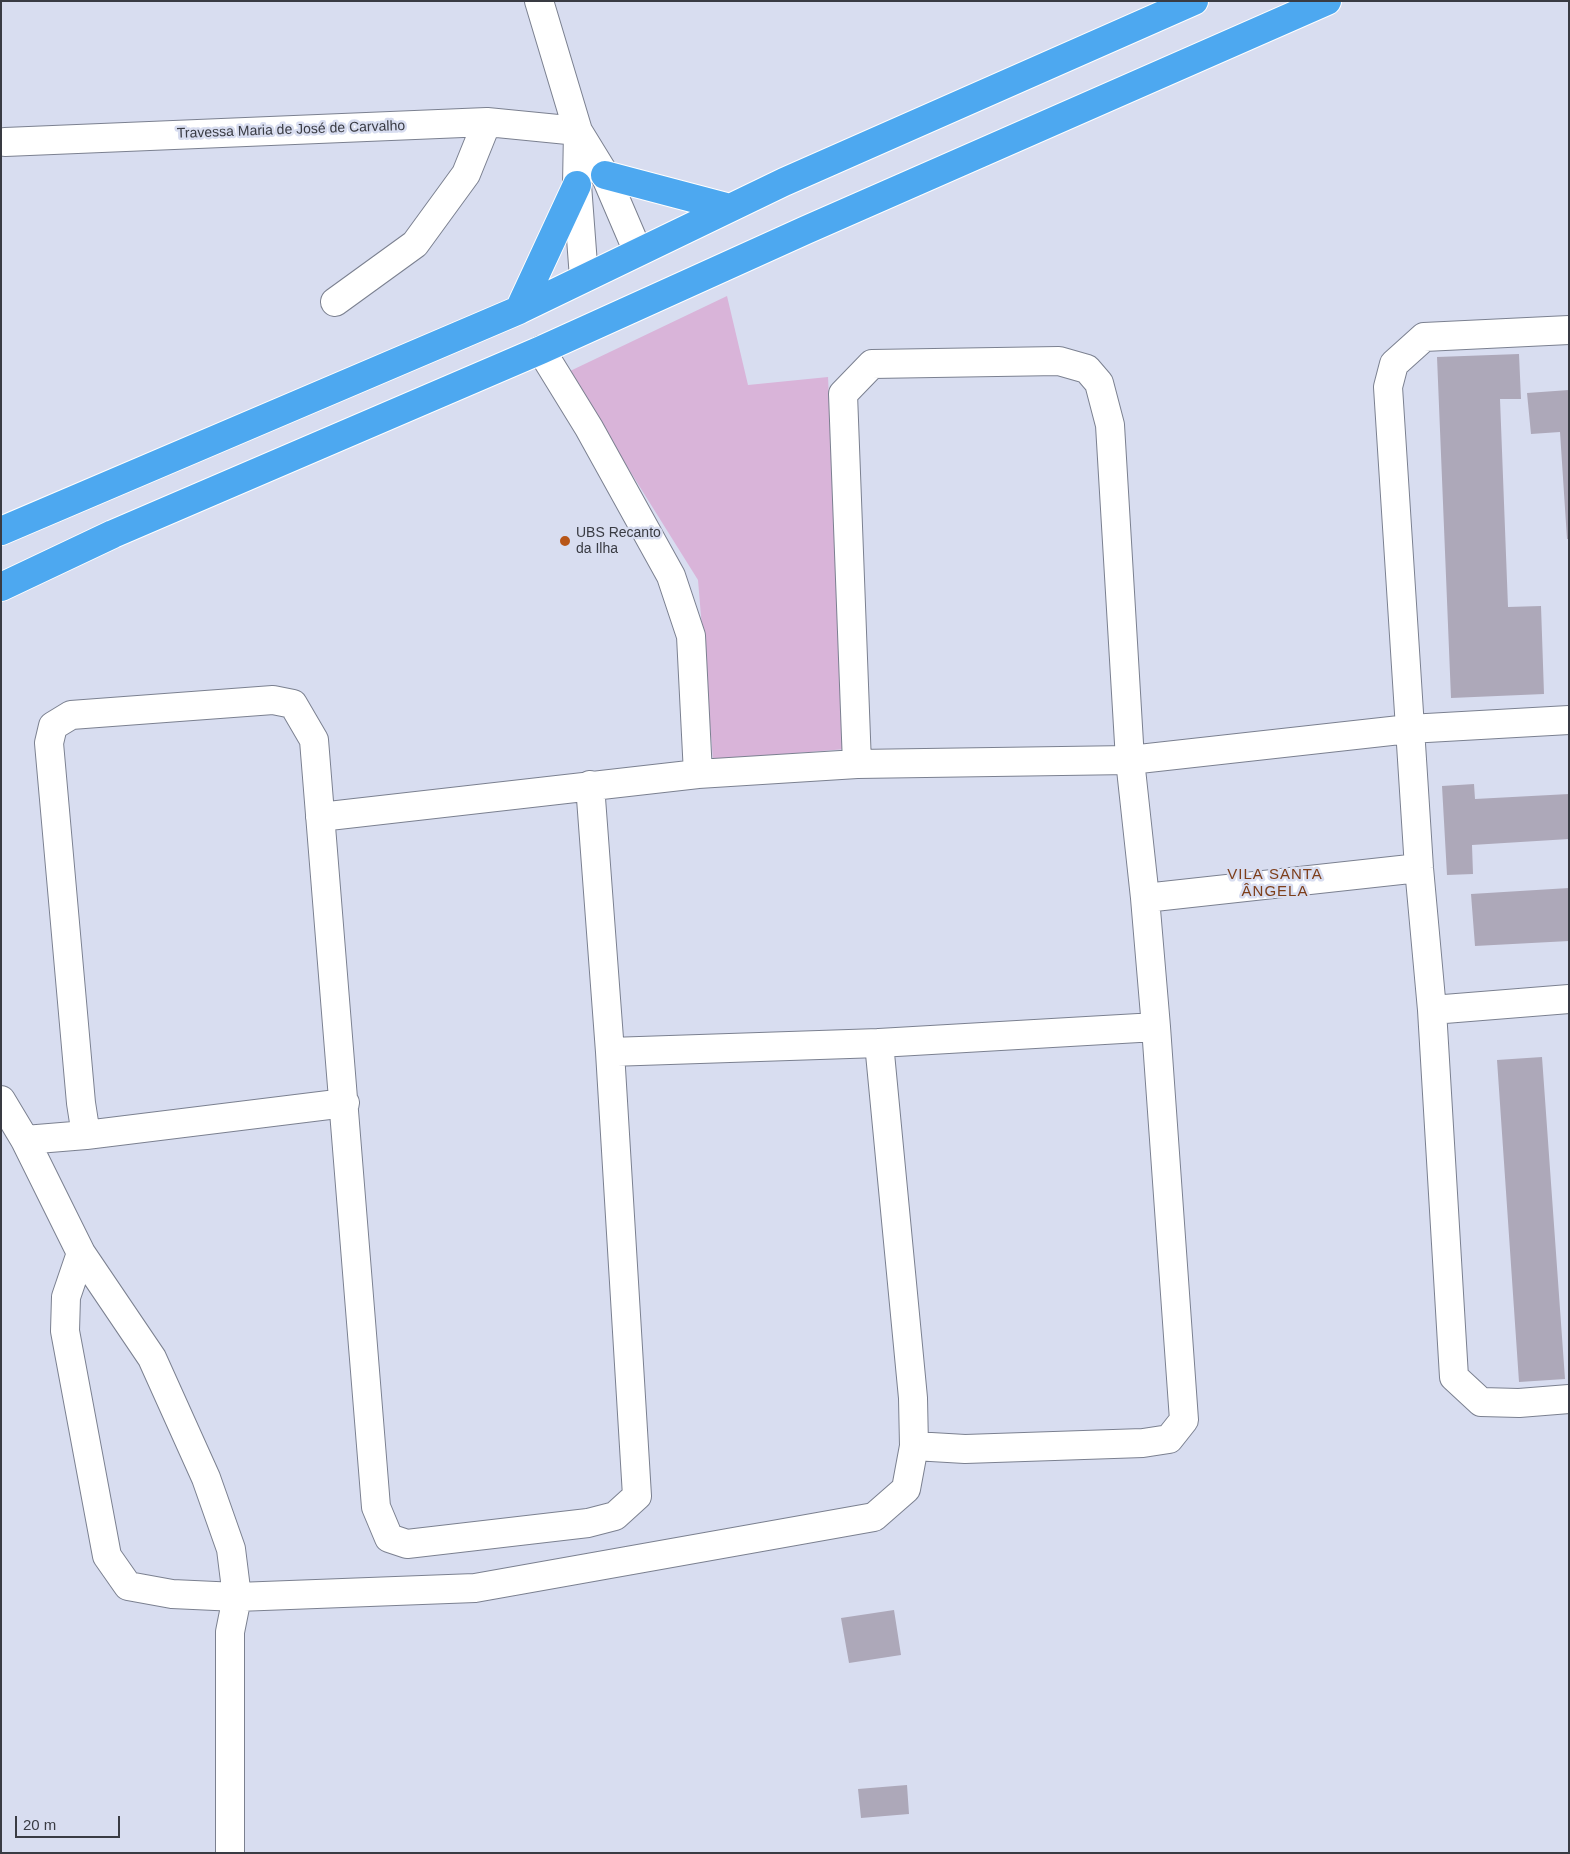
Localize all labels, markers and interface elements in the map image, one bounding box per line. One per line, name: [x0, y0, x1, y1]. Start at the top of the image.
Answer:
street label: Travessa Maria de José de Carvalho: [177, 118, 405, 142]
place label: UBS Recanto da Ilha: [576, 525, 661, 558]
marker: UBS Recanto da Ilha: [558, 534, 572, 548]
district label: VILA SANTA ÂNGELA: [1226, 866, 1324, 901]
scale bar: [18, 1806, 122, 1838]
text: 20 m: [23, 1816, 56, 1833]

